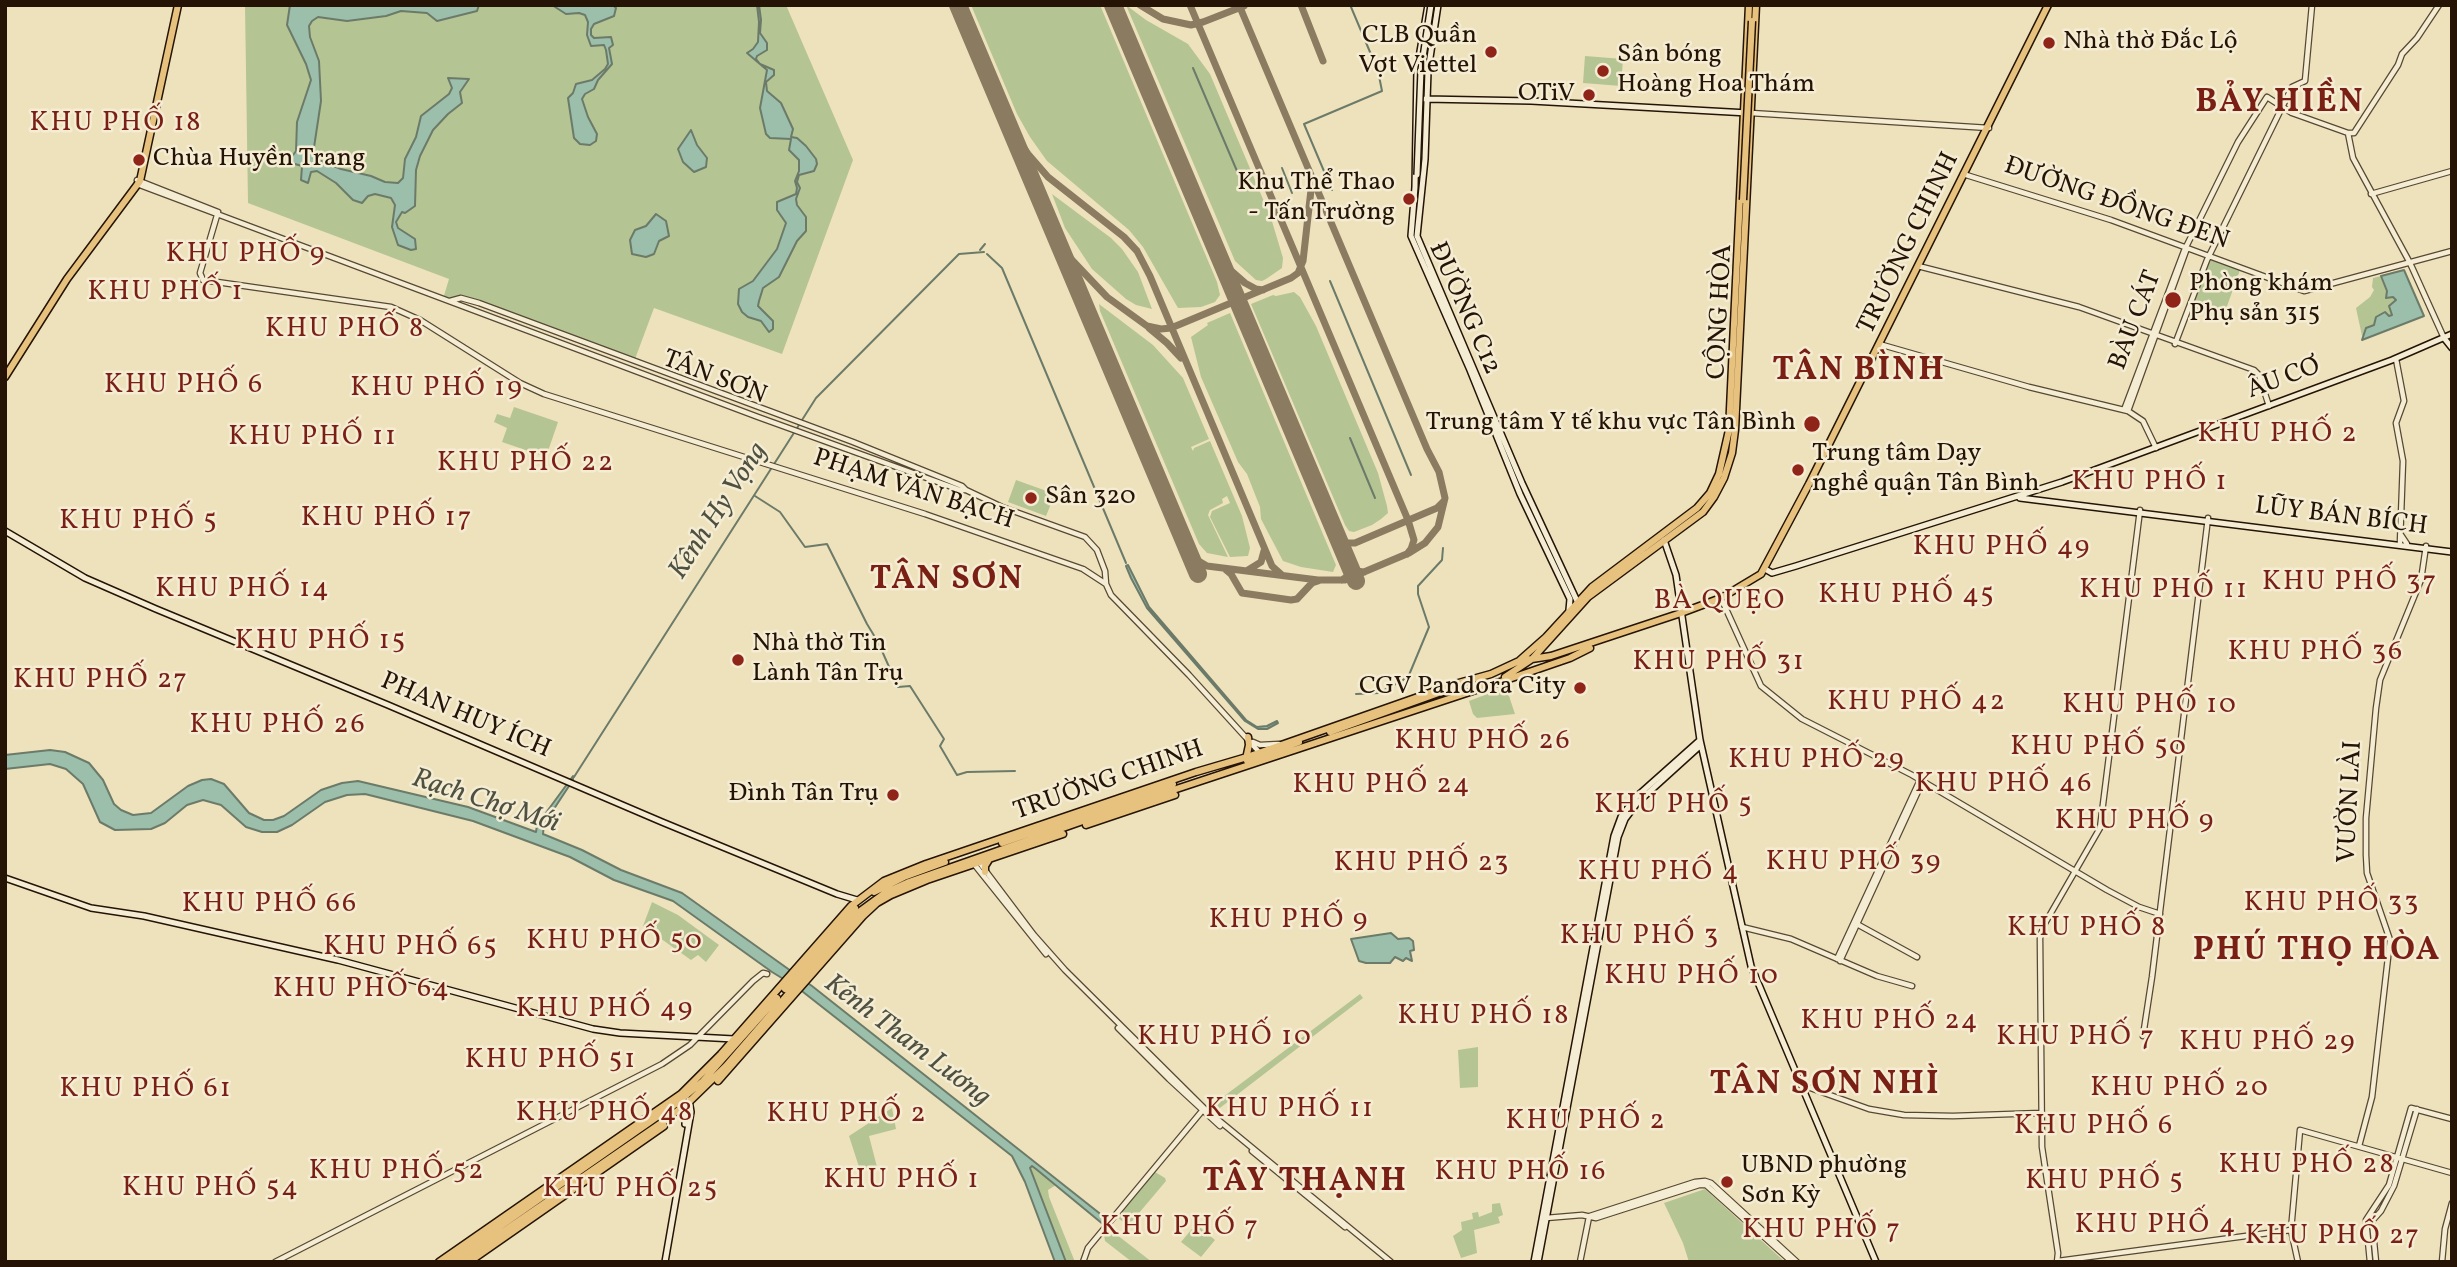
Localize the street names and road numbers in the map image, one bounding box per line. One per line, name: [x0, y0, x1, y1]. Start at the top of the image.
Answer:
street label: TRƯỜNG CHINH: [1852, 148, 1968, 340]
street label: ĐƯỜNG ĐỒNG ĐEN: [1999, 152, 2233, 258]
street label: ĐƯỜNG C12: [1420, 238, 1506, 380]
street label: CỘNG HÒA: [1703, 244, 1741, 380]
street label: BÀU CÁT: [2104, 267, 2170, 375]
street label: TÂN SƠN: [658, 345, 770, 413]
street label: ÂU CƠ: [2243, 352, 2325, 408]
street label: PHẠM VĂN BẠCH: [809, 444, 1017, 538]
street label: LŨY BÁN BÍCH: [2253, 492, 2429, 544]
street label: PHAN HUY ÍCH: [375, 667, 555, 767]
street label: TRƯỜNG CHINH: [1010, 735, 1208, 829]
street label: VƯỜN LÀI: [2333, 740, 2371, 864]

